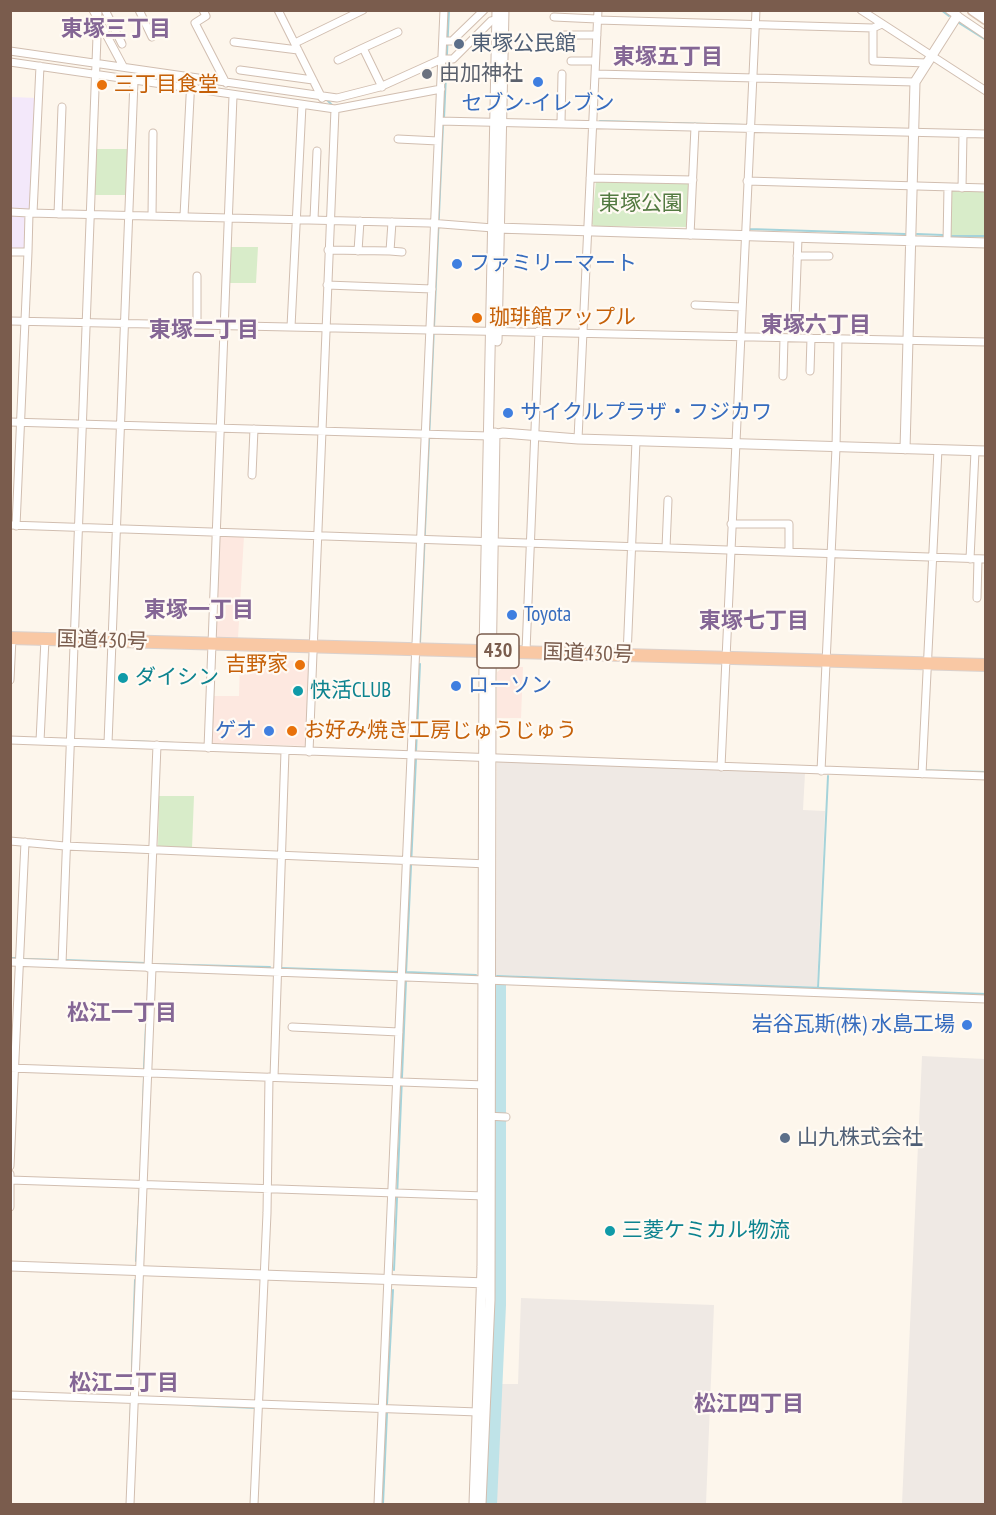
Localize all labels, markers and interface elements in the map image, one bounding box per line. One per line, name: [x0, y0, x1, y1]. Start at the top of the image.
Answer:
district label: 東塚三丁目: [61, 17, 171, 43]
place label: 東塚公民館: [471, 31, 576, 57]
marker: 東塚公民館: [452, 37, 466, 51]
district label: 東塚五丁目: [613, 45, 723, 71]
place label: 由加神社: [439, 61, 523, 87]
marker: 由加神社: [420, 67, 434, 81]
place label: 三丁目食堂: [114, 72, 219, 98]
marker: セブン-イレブン: [531, 75, 545, 89]
marker: 三丁目食堂: [95, 78, 109, 92]
place label: セブン-イレブン: [461, 91, 615, 117]
park label: 東塚公園: [599, 191, 683, 217]
place label: ファミリーマート: [469, 251, 637, 277]
marker: ファミリーマート: [450, 257, 464, 271]
place label: 珈琲館アップル: [489, 305, 636, 331]
marker: 珈琲館アップル: [470, 311, 484, 325]
district label: 東塚六丁目: [761, 313, 871, 339]
district label: 東塚二丁目: [149, 318, 259, 344]
place label: サイクルプラザ・フジカワ: [520, 400, 772, 426]
marker: サイクルプラザ・フジカワ: [501, 406, 515, 420]
district label: 東塚一丁目: [144, 598, 254, 624]
place label: Toyota: [524, 602, 571, 628]
marker: Toyota: [505, 608, 519, 622]
district label: 東塚七丁目: [699, 609, 809, 635]
street label: 国道430号: [56, 627, 148, 655]
road number: 430: [477, 634, 519, 668]
street label: 国道430号: [542, 640, 634, 668]
place label: 吉野家: [225, 652, 288, 678]
marker: 吉野家: [293, 658, 307, 672]
place label: ダイシン: [135, 665, 219, 691]
marker: ダイシン: [116, 671, 130, 685]
place label: ローソン: [468, 673, 552, 699]
place label: 快活CLUB: [310, 678, 391, 704]
marker: ローソン: [449, 679, 463, 693]
marker: 快活CLUB: [291, 684, 305, 698]
place label: ゲオ: [215, 718, 257, 744]
place label: お好み焼き工房じゅうじゅう: [304, 718, 577, 744]
marker: ゲオ: [262, 724, 276, 738]
marker: お好み焼き工房じゅうじゅう: [285, 724, 299, 738]
district label: 松江一丁目: [67, 1001, 177, 1027]
place label: 岩谷瓦斯(株) 水島工場: [752, 1012, 955, 1038]
marker: 岩谷瓦斯(株) 水島工場: [960, 1018, 974, 1032]
place label: 山九株式会社: [797, 1125, 923, 1151]
marker: 山九株式会社: [778, 1131, 792, 1145]
place label: 三菱ケミカル物流: [622, 1218, 790, 1244]
marker: 三菱ケミカル物流: [603, 1224, 617, 1238]
district label: 松江二丁目: [69, 1371, 179, 1397]
district label: 松江四丁目: [694, 1392, 804, 1418]

